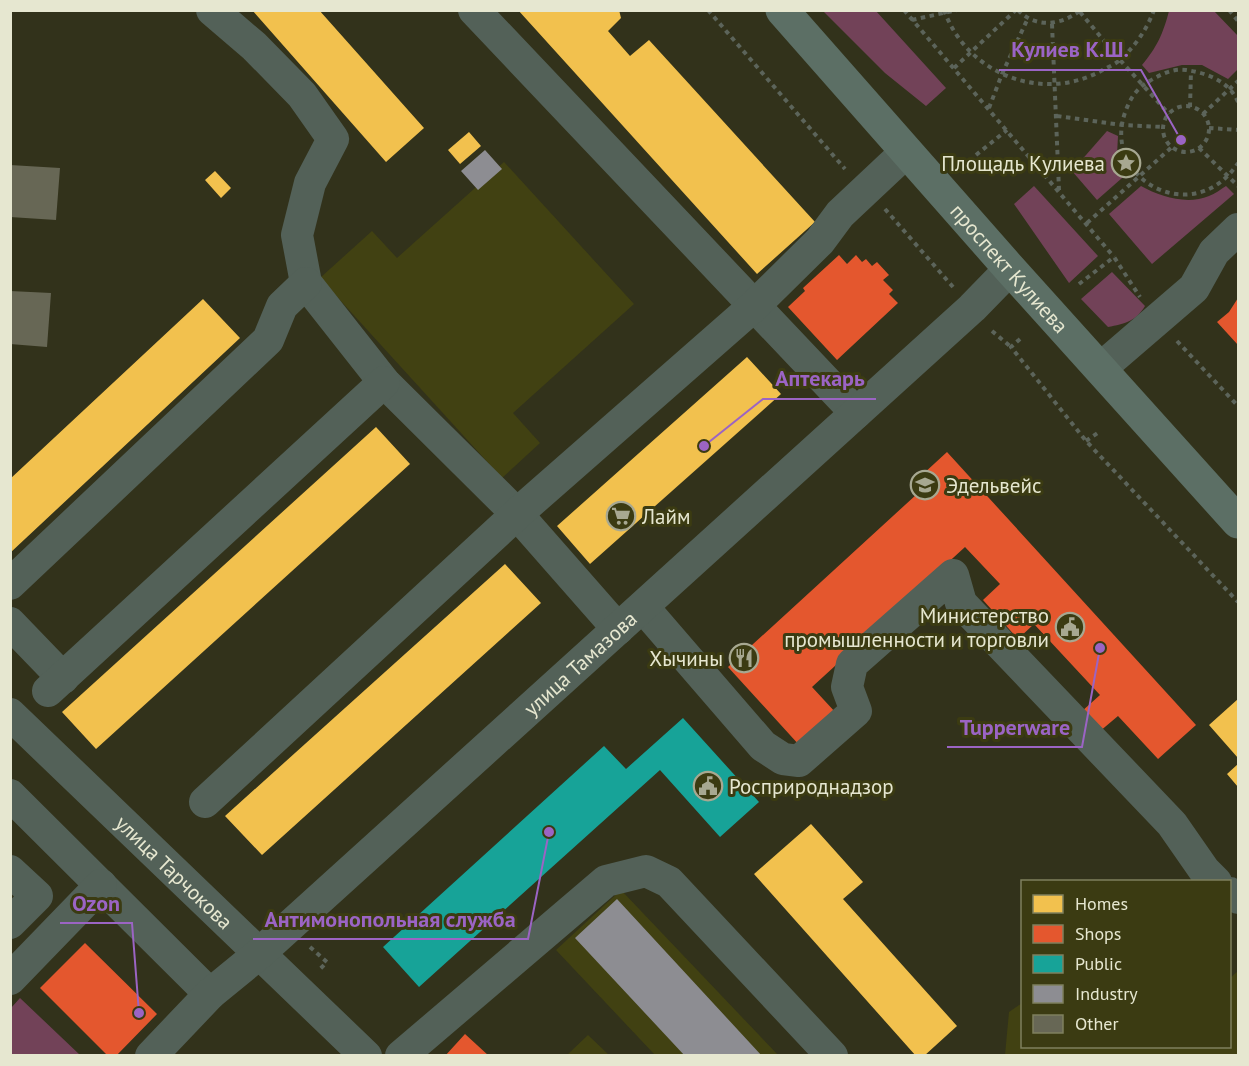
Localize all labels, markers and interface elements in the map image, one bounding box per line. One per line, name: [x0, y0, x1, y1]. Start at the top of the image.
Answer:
callout: Кулиев К.Ш.: [999, 30, 1141, 70]
text: Кулиев К.Ш.: [1011, 35, 1129, 63]
place icon: Площадь Кулиева: [1110, 147, 1142, 179]
place label: Площадь Кулиева: [941, 150, 1105, 177]
street label: проспект Кулиева: [945, 198, 1074, 338]
callout: Аптекарь: [763, 359, 876, 399]
text: Аптекарь: [775, 364, 865, 392]
school or university icon: Эдельвейс: [909, 469, 941, 501]
place label: Эдельвейс: [946, 472, 1041, 499]
supermarket icon: Лайм: [605, 500, 637, 532]
place label: Лайм: [641, 503, 691, 530]
place label: Министерство промышленности и торговли: [784, 602, 1049, 653]
street label: улица Тамазова: [518, 605, 642, 721]
public building icon: Министерство промышленности и торговли: [1054, 611, 1086, 643]
restaurant icon: Хычины: [728, 642, 760, 674]
place label: Хычины: [649, 645, 723, 672]
callout: Tupperware: [947, 707, 1082, 747]
text: Tupperware: [960, 713, 1070, 741]
public building icon: Росприроднадзор: [692, 770, 724, 802]
place label: Росприроднадзор: [729, 773, 894, 800]
street label: улица Тарчокова: [110, 809, 239, 935]
legend: [1021, 880, 1231, 1048]
callout: Ozon: [60, 883, 132, 923]
text: Ozon: [72, 889, 120, 917]
text: Homes: [1075, 892, 1128, 915]
callout: Антимонопольная служба: [253, 899, 528, 939]
text: Антимонопольная служба: [264, 905, 516, 933]
text: Shops: [1075, 922, 1121, 945]
text: Public: [1075, 952, 1122, 975]
text: Industry: [1075, 982, 1138, 1005]
text: Other: [1075, 1012, 1119, 1035]

